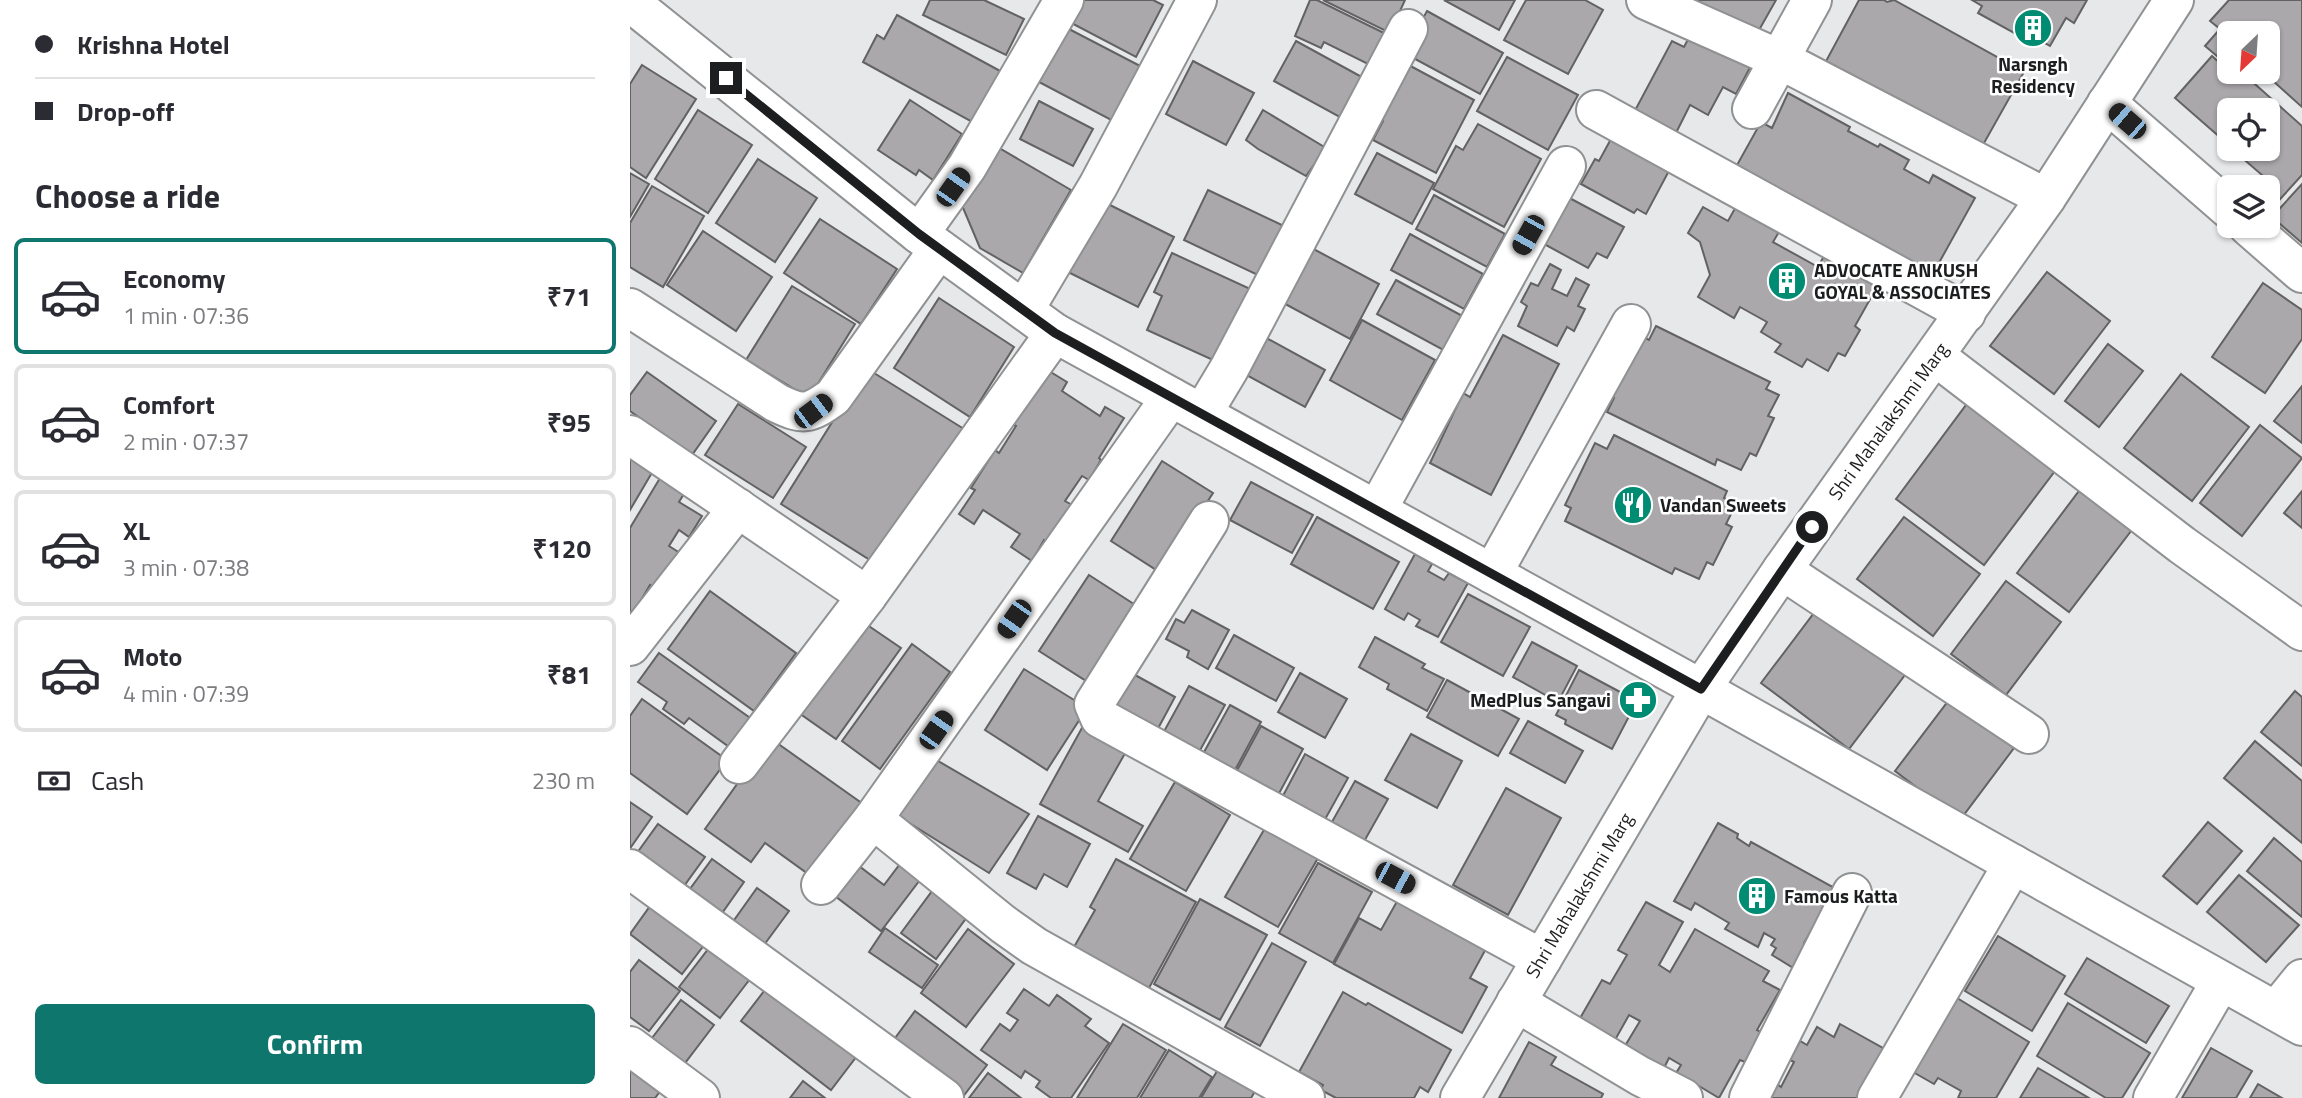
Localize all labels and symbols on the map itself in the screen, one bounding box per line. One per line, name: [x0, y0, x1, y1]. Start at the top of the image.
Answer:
building icon: Narsngh Residency: [2012, 7, 2054, 49]
north arrow: [2217, 21, 2280, 84]
place label: Narsngh Residency: [1991, 49, 2075, 100]
route end: [710, 62, 742, 94]
car: [2105, 99, 2150, 143]
car: [933, 164, 974, 210]
car: [1509, 212, 1548, 258]
place label: ADVOCATE ANKUSH GOYAL & ASSOCIATES: [1814, 255, 1991, 306]
building icon: ADVOCATE ANKUSH GOYAL & ASSOCIATES: [1766, 260, 1808, 302]
street label: Shri Mahalakshmi Marg: [1820, 336, 1955, 506]
car: [790, 390, 837, 432]
restaurant icon: Vandan Sweets: [1612, 484, 1654, 526]
place label: Vandan Sweets: [1660, 490, 1786, 519]
route start: [1796, 511, 1828, 543]
car: [994, 596, 1035, 642]
pharmacy icon: MedPlus Sangavi: [1617, 679, 1659, 721]
place label: MedPlus Sangavi: [1470, 685, 1611, 714]
car: [916, 707, 957, 753]
street label: Shri Mahalakshmi Marg: [1518, 806, 1640, 983]
car: [1372, 859, 1419, 897]
building icon: Famous Katta: [1736, 875, 1778, 917]
place label: Famous Katta: [1784, 881, 1898, 910]

